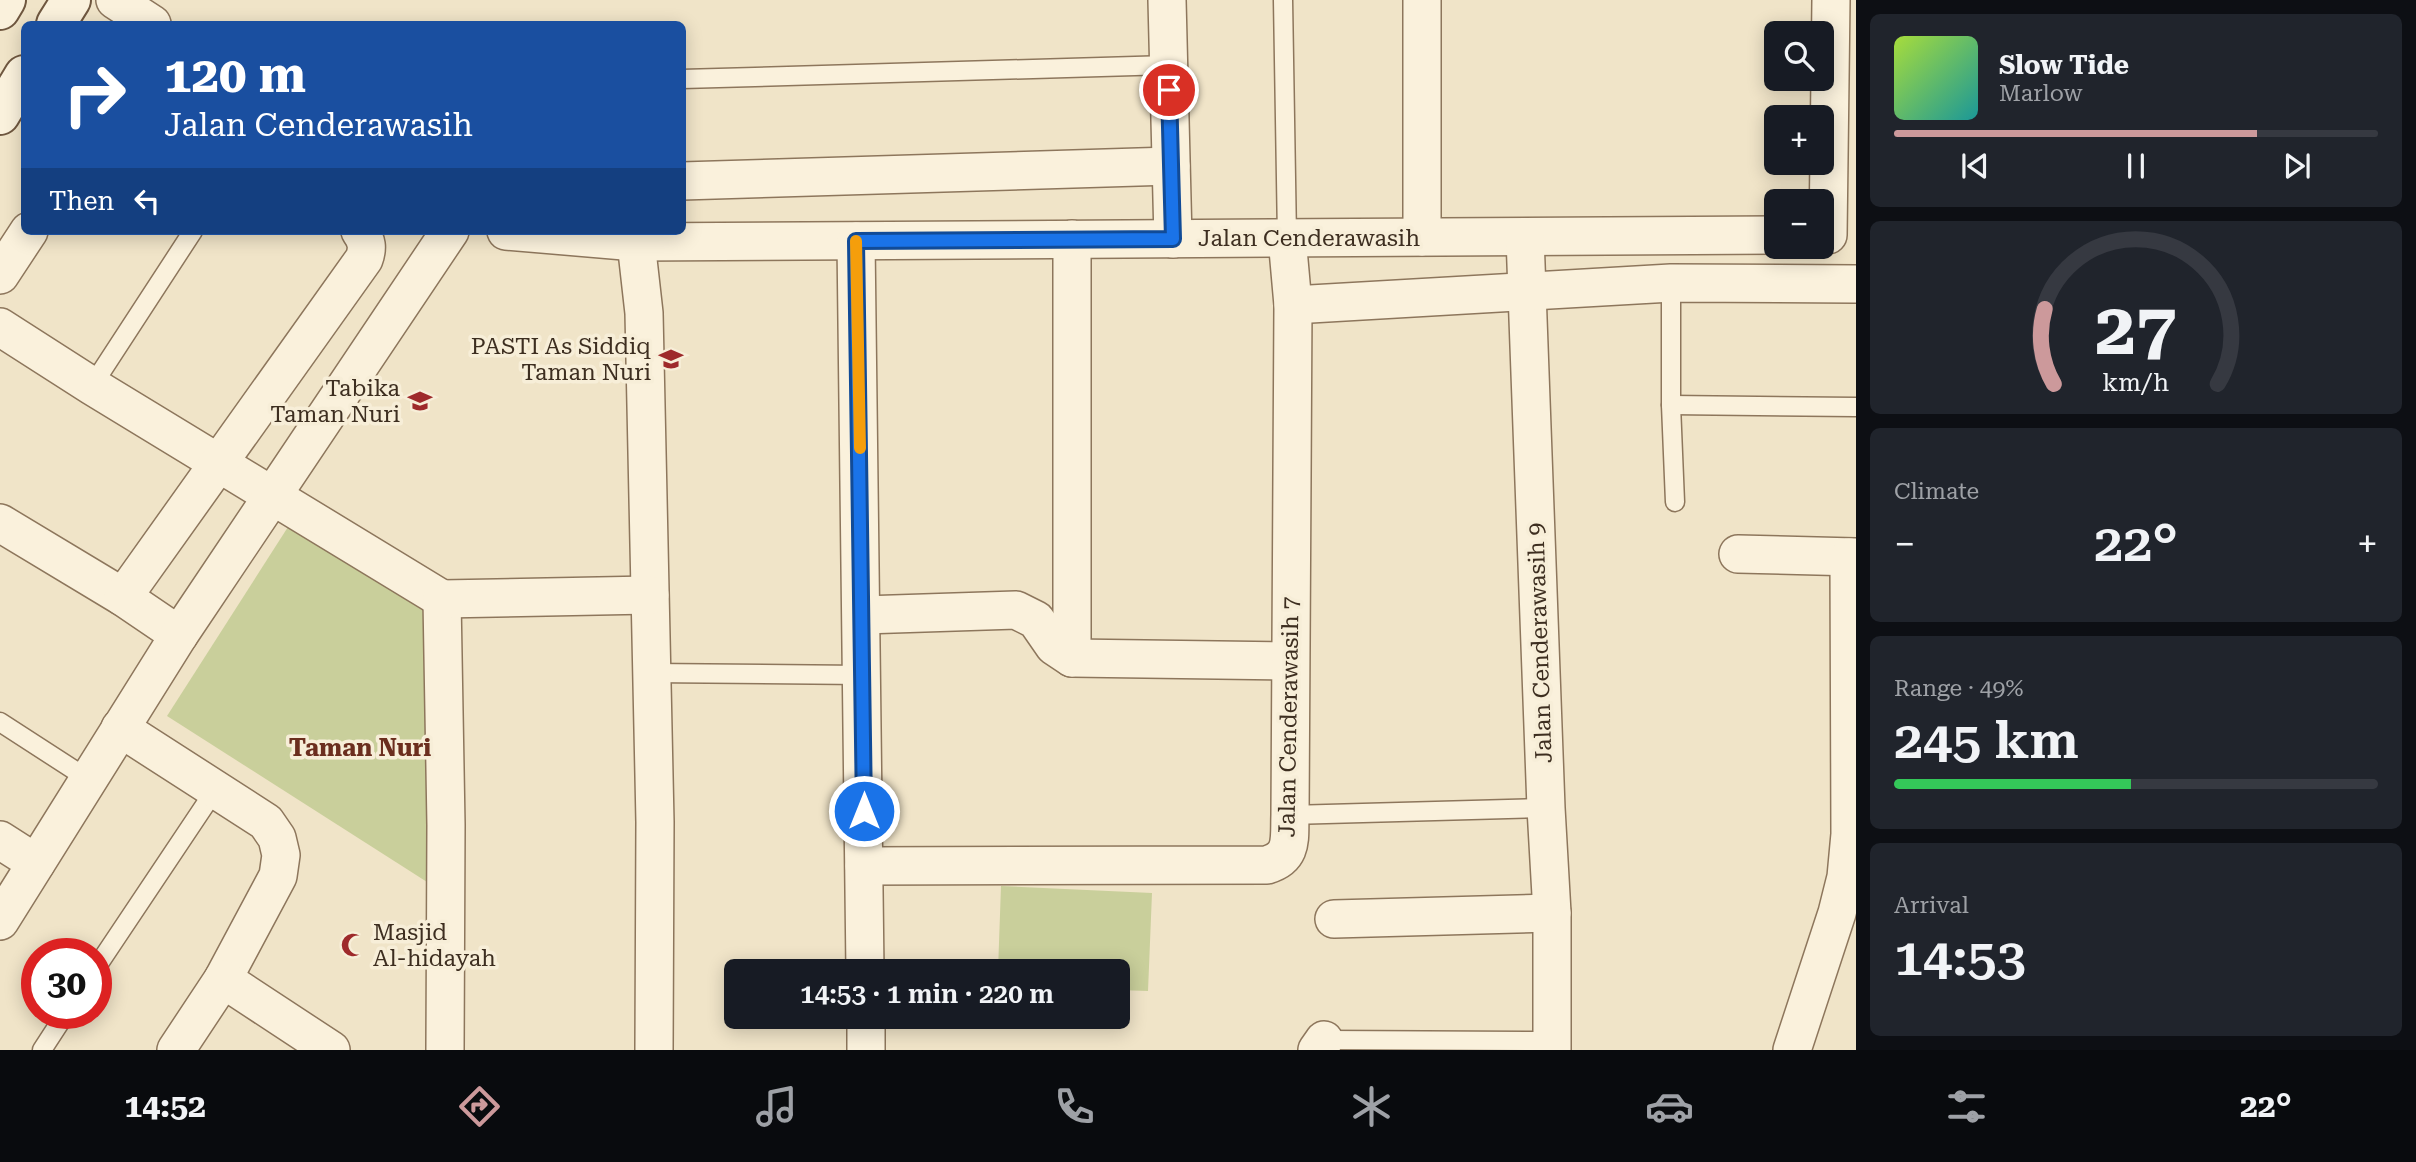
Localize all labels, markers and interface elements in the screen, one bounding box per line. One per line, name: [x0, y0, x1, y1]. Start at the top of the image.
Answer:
map controls: [1764, 21, 1834, 259]
button: search: [1764, 21, 1834, 91]
text: 120 m: [164, 47, 306, 104]
icon: right: [49, 49, 140, 140]
text: Slow Tide: [1999, 50, 2129, 80]
pin: [1139, 60, 1199, 120]
icon: arrive: [1150, 71, 1188, 109]
text: Marlow: [1999, 80, 2082, 107]
button: +: [1764, 105, 1834, 175]
text: Jalan Cenderawasih: [164, 106, 473, 144]
icon: previous: [1956, 147, 1994, 185]
icon: pause: [2117, 147, 2155, 185]
icon: next: [2278, 147, 2316, 185]
icon: left: [128, 182, 166, 220]
text: Then: [49, 186, 114, 216]
button: −: [1764, 189, 1834, 259]
street label: Jalan Cenderawasih: [1198, 225, 1420, 252]
text: 27: [2095, 287, 2177, 372]
place label: PASTI As Siddiq Taman Nuri: [471, 333, 651, 386]
school or university icon: PASTI As Siddiq Taman Nuri: [657, 345, 685, 373]
text: km/h: [2103, 368, 2169, 397]
place label: Tabika Taman Nuri: [270, 375, 401, 428]
school or university icon: Tabika Taman Nuri: [406, 387, 434, 415]
text: Climate: [1894, 478, 1979, 505]
text: 22°: [2094, 513, 2178, 574]
street label: Jalan Cenderawasih 9: [1522, 522, 1558, 764]
text: −: [1894, 522, 1915, 566]
text: +: [2357, 522, 2378, 566]
street label: Jalan Cenderawasih 7: [1273, 596, 1305, 838]
text: Range · 49%: [1894, 675, 2023, 702]
text: 245 km: [1894, 710, 2079, 771]
district label: Taman Nuri: [289, 734, 431, 762]
position arrow: [827, 774, 901, 848]
text: Arrival: [1894, 892, 1969, 919]
place label: Masjid Al-hidayah: [373, 919, 496, 972]
text: 14:53: [1894, 927, 2026, 988]
mosque icon: Masjid Al-hidayah: [339, 931, 367, 959]
speed limit sign: 30: [21, 938, 112, 1029]
text: 14:53 · 1 min · 220 m: [800, 979, 1054, 1009]
icon: directions: [455, 1082, 504, 1131]
icon: music: [752, 1082, 801, 1131]
icon: phone: [1050, 1082, 1099, 1131]
icon: climate: [1347, 1082, 1396, 1131]
icon: car: [1645, 1082, 1694, 1131]
icon: filters: [1942, 1082, 1991, 1131]
text: 14:52: [124, 1087, 206, 1125]
text: 22°: [2240, 1087, 2292, 1125]

